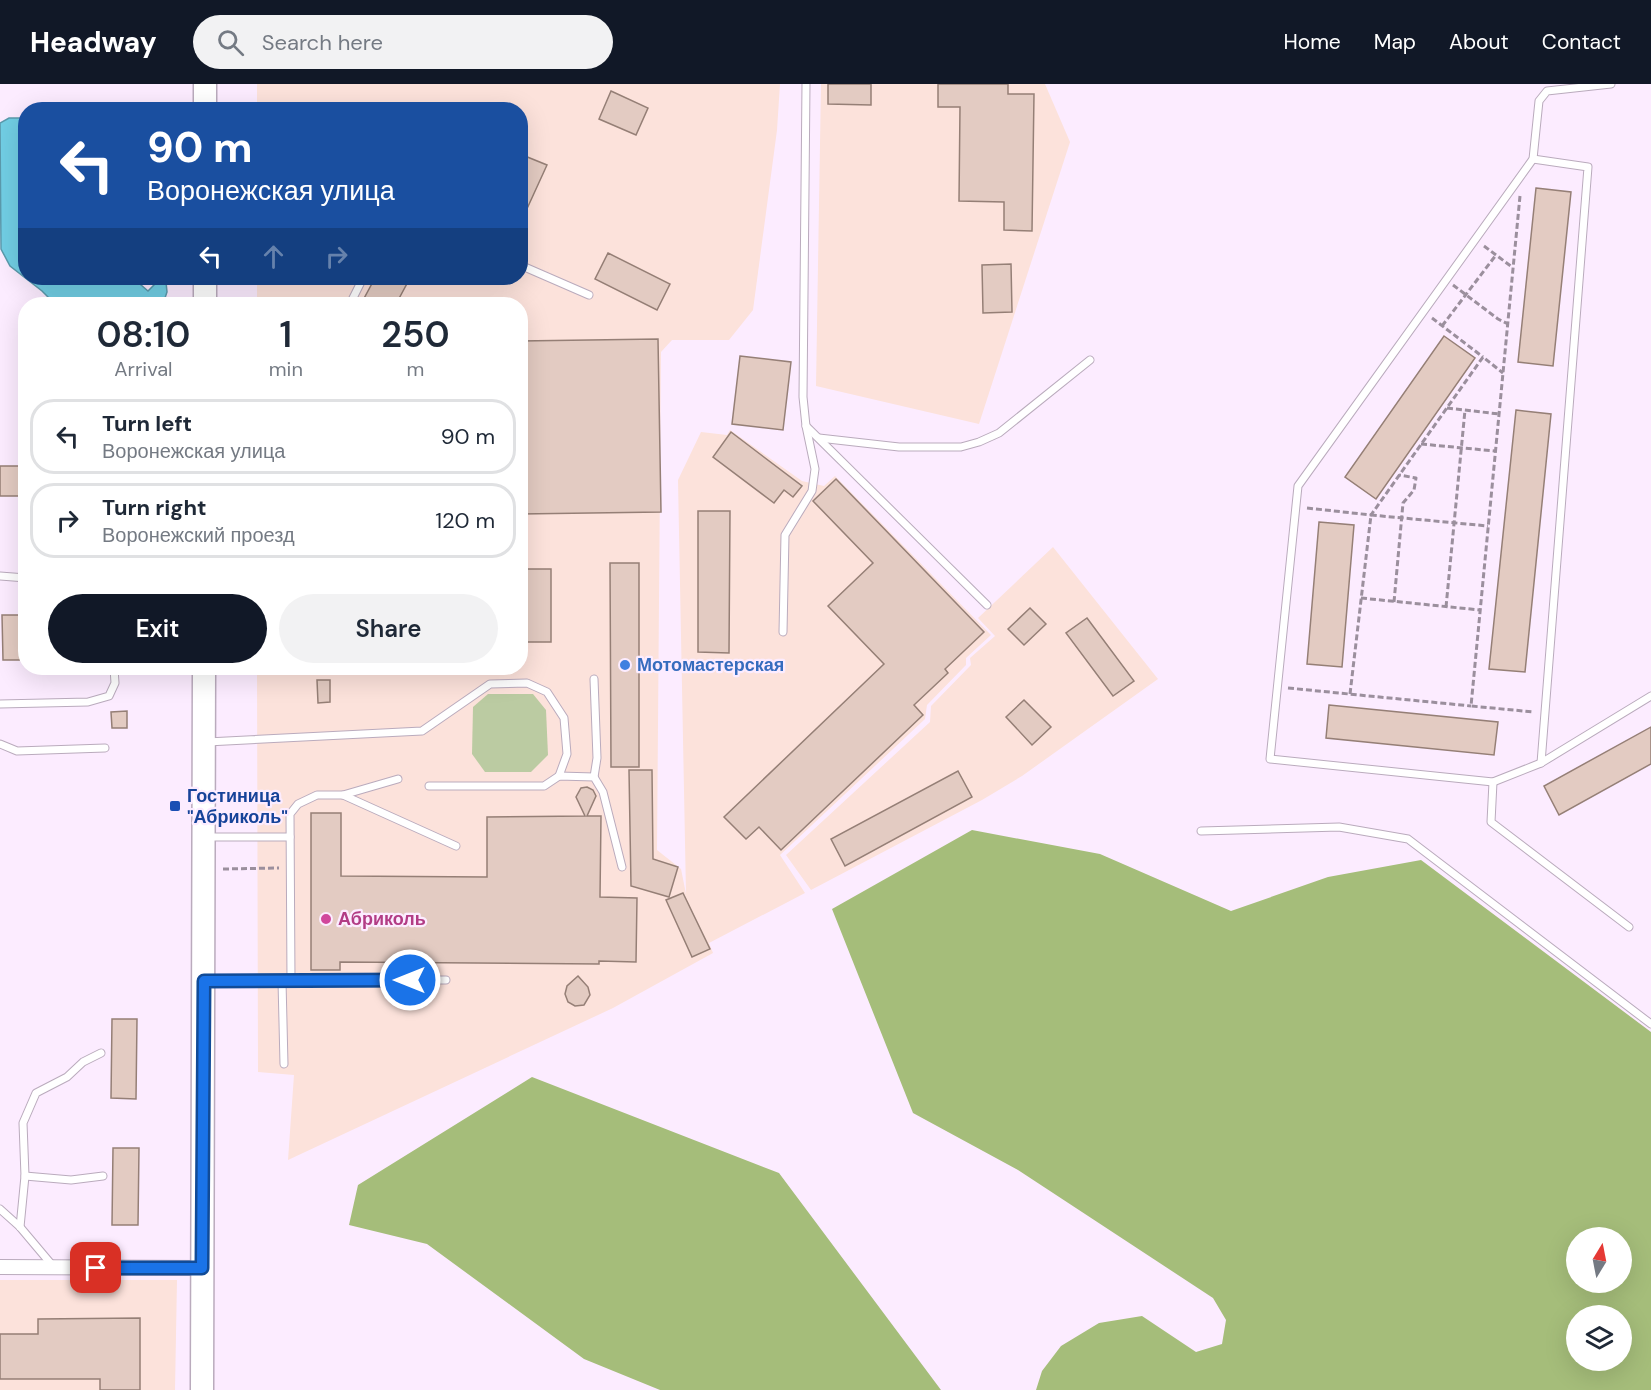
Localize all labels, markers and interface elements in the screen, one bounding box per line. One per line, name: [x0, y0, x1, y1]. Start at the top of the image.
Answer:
search box: [193, 15, 613, 69]
text: Headway: [30, 24, 157, 61]
icon: search: [214, 26, 247, 59]
text: Search here: [262, 28, 383, 57]
text: Home: [1283, 28, 1341, 56]
text: Map: [1374, 28, 1416, 56]
text: About: [1449, 28, 1509, 56]
text: Contact: [1542, 28, 1621, 56]
text: 90 m: [147, 120, 253, 175]
icon: left: [48, 126, 126, 204]
text: Воронежская улица: [147, 173, 395, 208]
icon: left: [194, 240, 227, 273]
icon: ahead: [257, 240, 290, 273]
icon: right: [320, 240, 353, 273]
text: 08:10: [96, 311, 190, 358]
text: 1: [280, 311, 292, 358]
text: 250: [381, 311, 450, 358]
text: Arrival: [114, 356, 173, 382]
text: min: [269, 356, 303, 382]
text: m: [407, 356, 424, 382]
text: Turn left: [102, 409, 192, 438]
icon: left: [51, 420, 84, 453]
text: 90 m: [441, 422, 495, 451]
text: Воронежская улица: [102, 438, 285, 464]
text: Turn right: [102, 493, 207, 522]
icon: right: [51, 504, 84, 537]
text: 120 m: [435, 506, 495, 535]
text: Воронежский проезд: [102, 522, 295, 548]
button: Exit: [48, 594, 267, 663]
button: Share: [279, 594, 498, 663]
place label: Мотомастерская: [637, 653, 784, 677]
marker: Мотомастерская: [618, 658, 632, 672]
place label: Гостиница "Абриколь": [187, 784, 288, 829]
marker: Гостиница "Абриколь": [168, 799, 182, 813]
place label: Абриколь: [338, 907, 426, 931]
marker: Абриколь: [319, 912, 333, 926]
position arrow: [378, 948, 442, 1012]
north arrow: [1566, 1227, 1632, 1293]
map controls: [1566, 1227, 1632, 1371]
pin: [70, 1242, 121, 1293]
icon: arrive: [79, 1251, 112, 1284]
button: layers: [1566, 1305, 1632, 1371]

